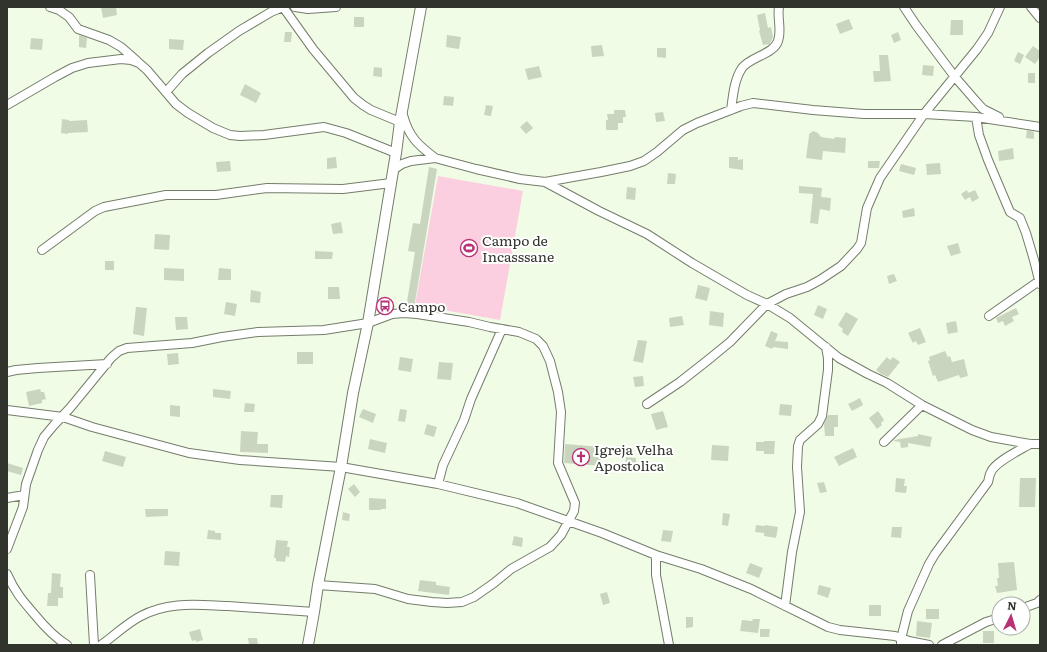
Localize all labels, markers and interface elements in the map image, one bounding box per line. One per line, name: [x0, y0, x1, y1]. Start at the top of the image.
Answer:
place label: Campo de Incasssane: [482, 230, 554, 266]
sports icon: Campo de Incasssane: [459, 238, 479, 258]
bus stop icon: Campo: [375, 296, 395, 316]
place label: Campo: [398, 296, 445, 316]
place label: Igreja Velha Apostolica: [594, 439, 674, 475]
church icon: Igreja Velha Apostolica: [571, 447, 591, 467]
north arrow: [991, 596, 1031, 636]
text: N: [1007, 597, 1017, 613]

